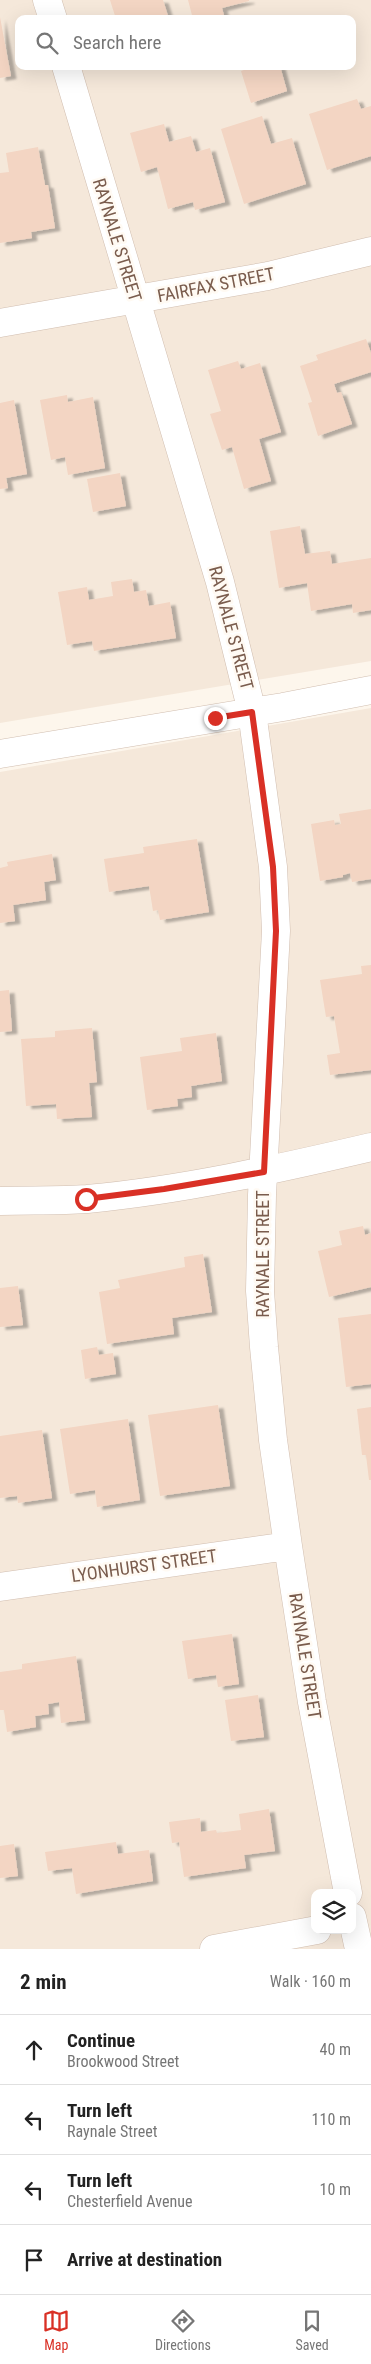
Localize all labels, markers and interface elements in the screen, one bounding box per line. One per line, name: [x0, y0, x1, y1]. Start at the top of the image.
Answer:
search box: [15, 15, 356, 70]
icon: search: [33, 29, 61, 57]
text: Search here: [73, 31, 161, 54]
street label: RAYNALE STREET: [89, 176, 146, 304]
street label: FAIRFAX STREET: [156, 263, 276, 306]
street label: RAYNALE STREET: [205, 564, 258, 692]
route end: [204, 707, 227, 730]
route start: [75, 1188, 98, 1211]
street label: RAYNALE STREET: [252, 1190, 273, 1318]
street label: LYONHURST STREET: [70, 1545, 218, 1586]
street label: RAYNALE STREET: [285, 1591, 326, 1721]
map controls: [311, 1889, 356, 1934]
button: layers: [311, 1889, 356, 1934]
text: 2 min: [20, 1970, 67, 1994]
text: Walk · 160 m: [270, 1972, 351, 1991]
text: Continue: [67, 2029, 135, 2052]
icon: ahead: [20, 2036, 48, 2064]
text: 40 m: [319, 2040, 351, 2059]
text: Brookwood Street: [67, 2052, 179, 2071]
text: Turn left: [67, 2099, 132, 2122]
icon: left: [20, 2106, 48, 2134]
text: 110 m: [312, 2110, 351, 2129]
text: Raynale Street: [67, 2122, 157, 2141]
text: Turn left: [67, 2169, 132, 2192]
icon: left: [20, 2176, 48, 2204]
text: 10 m: [319, 2180, 351, 2199]
text: Chesterfield Avenue: [67, 2192, 192, 2211]
icon: arrive: [20, 2246, 48, 2274]
text: Arrive at destination: [67, 2248, 222, 2271]
tab: Map: [42, 2307, 70, 2353]
tab: Directions: [155, 2307, 211, 2353]
tab: Saved: [295, 2307, 329, 2353]

